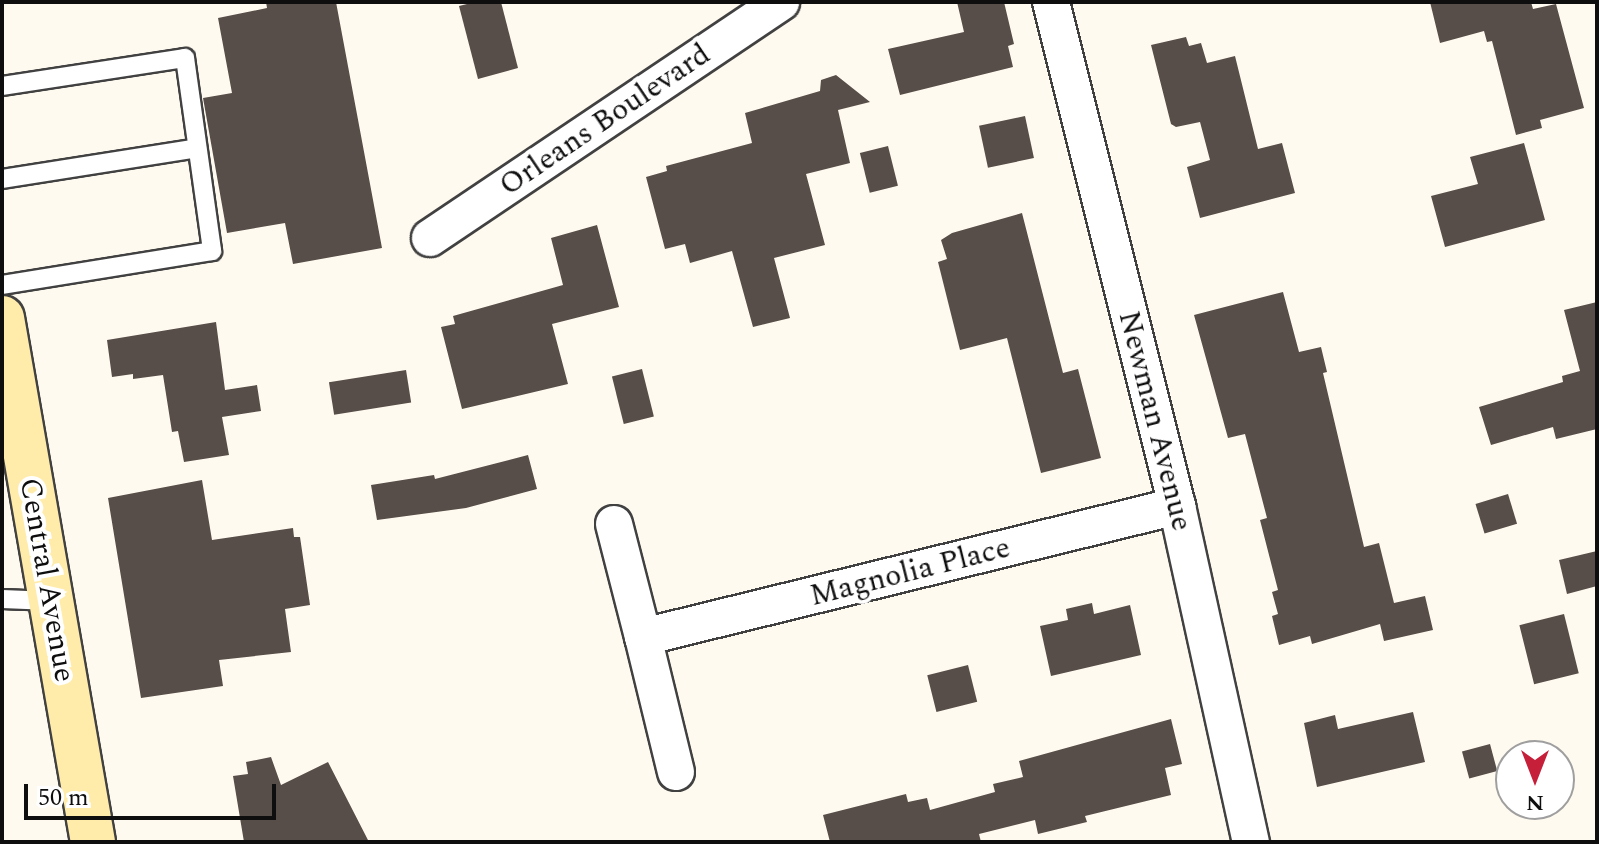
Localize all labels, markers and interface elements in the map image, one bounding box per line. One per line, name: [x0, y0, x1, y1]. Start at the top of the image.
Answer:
street label: Orleans Boulevard: [493, 36, 717, 204]
street label: Newman Avenue: [1110, 307, 1200, 535]
street label: Central Avenue: [11, 475, 83, 685]
street label: Magnolia Place: [806, 530, 1014, 614]
north arrow: [1495, 740, 1575, 820]
scale bar: [28, 768, 280, 818]
text: 50 m: [38, 780, 89, 816]
text: N: [1526, 786, 1544, 819]

